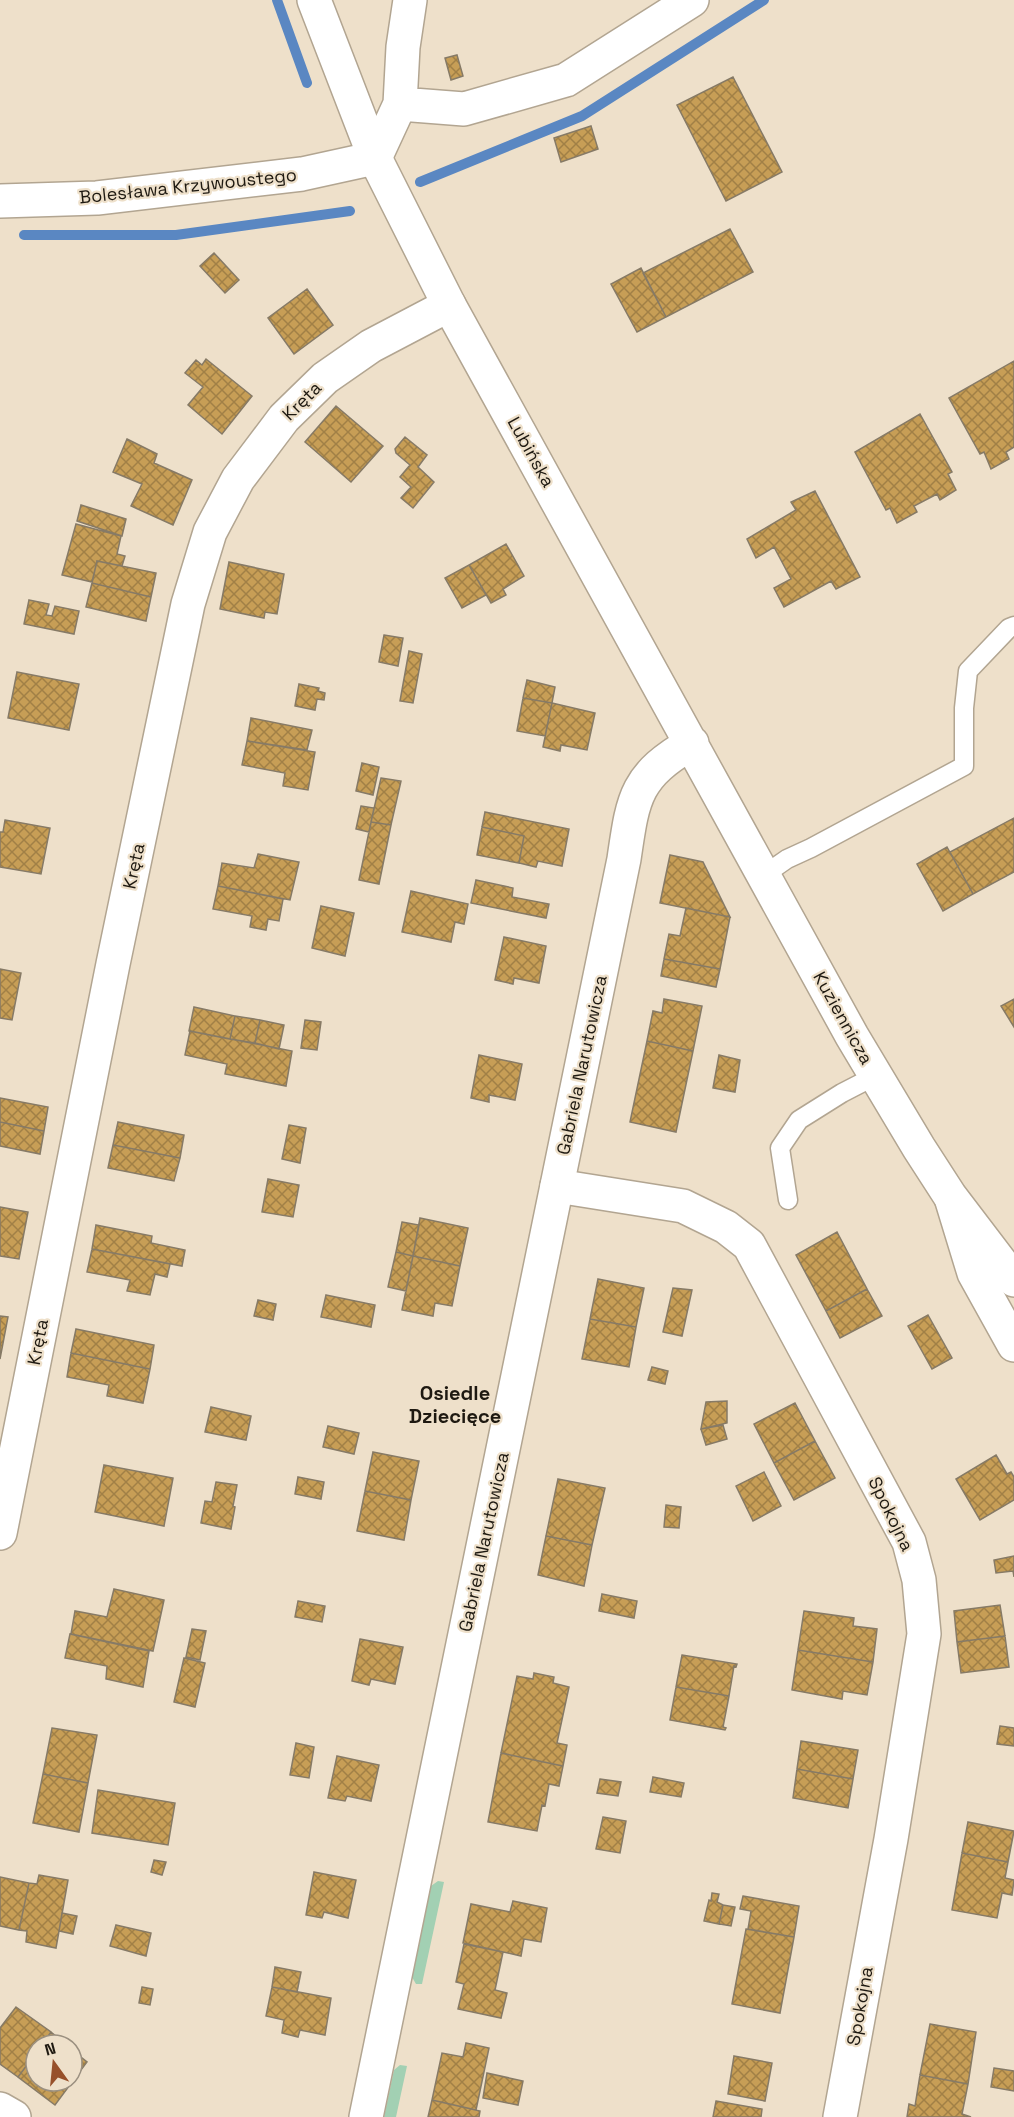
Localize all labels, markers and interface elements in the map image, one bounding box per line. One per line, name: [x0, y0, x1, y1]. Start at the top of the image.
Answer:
street label: Bolesława Krzywoustego: [78, 163, 298, 208]
street label: Kręta: [277, 376, 326, 425]
street label: Lubińska: [503, 412, 560, 491]
street label: Kręta: [117, 841, 150, 891]
street label: Kuziennicza: [808, 967, 878, 1068]
street label: Gabriela Narutowicza: [551, 973, 612, 1157]
street label: Kręta: [22, 1317, 53, 1367]
district label: Osiedle Dziecięce: [409, 1380, 501, 1429]
street label: Gabriela Narutowicza: [453, 1450, 514, 1634]
street label: Spokojna: [864, 1473, 919, 1555]
street label: Spokojna: [841, 1965, 878, 2047]
north arrow: [24, 2033, 84, 2093]
text: N: [42, 2037, 58, 2061]

